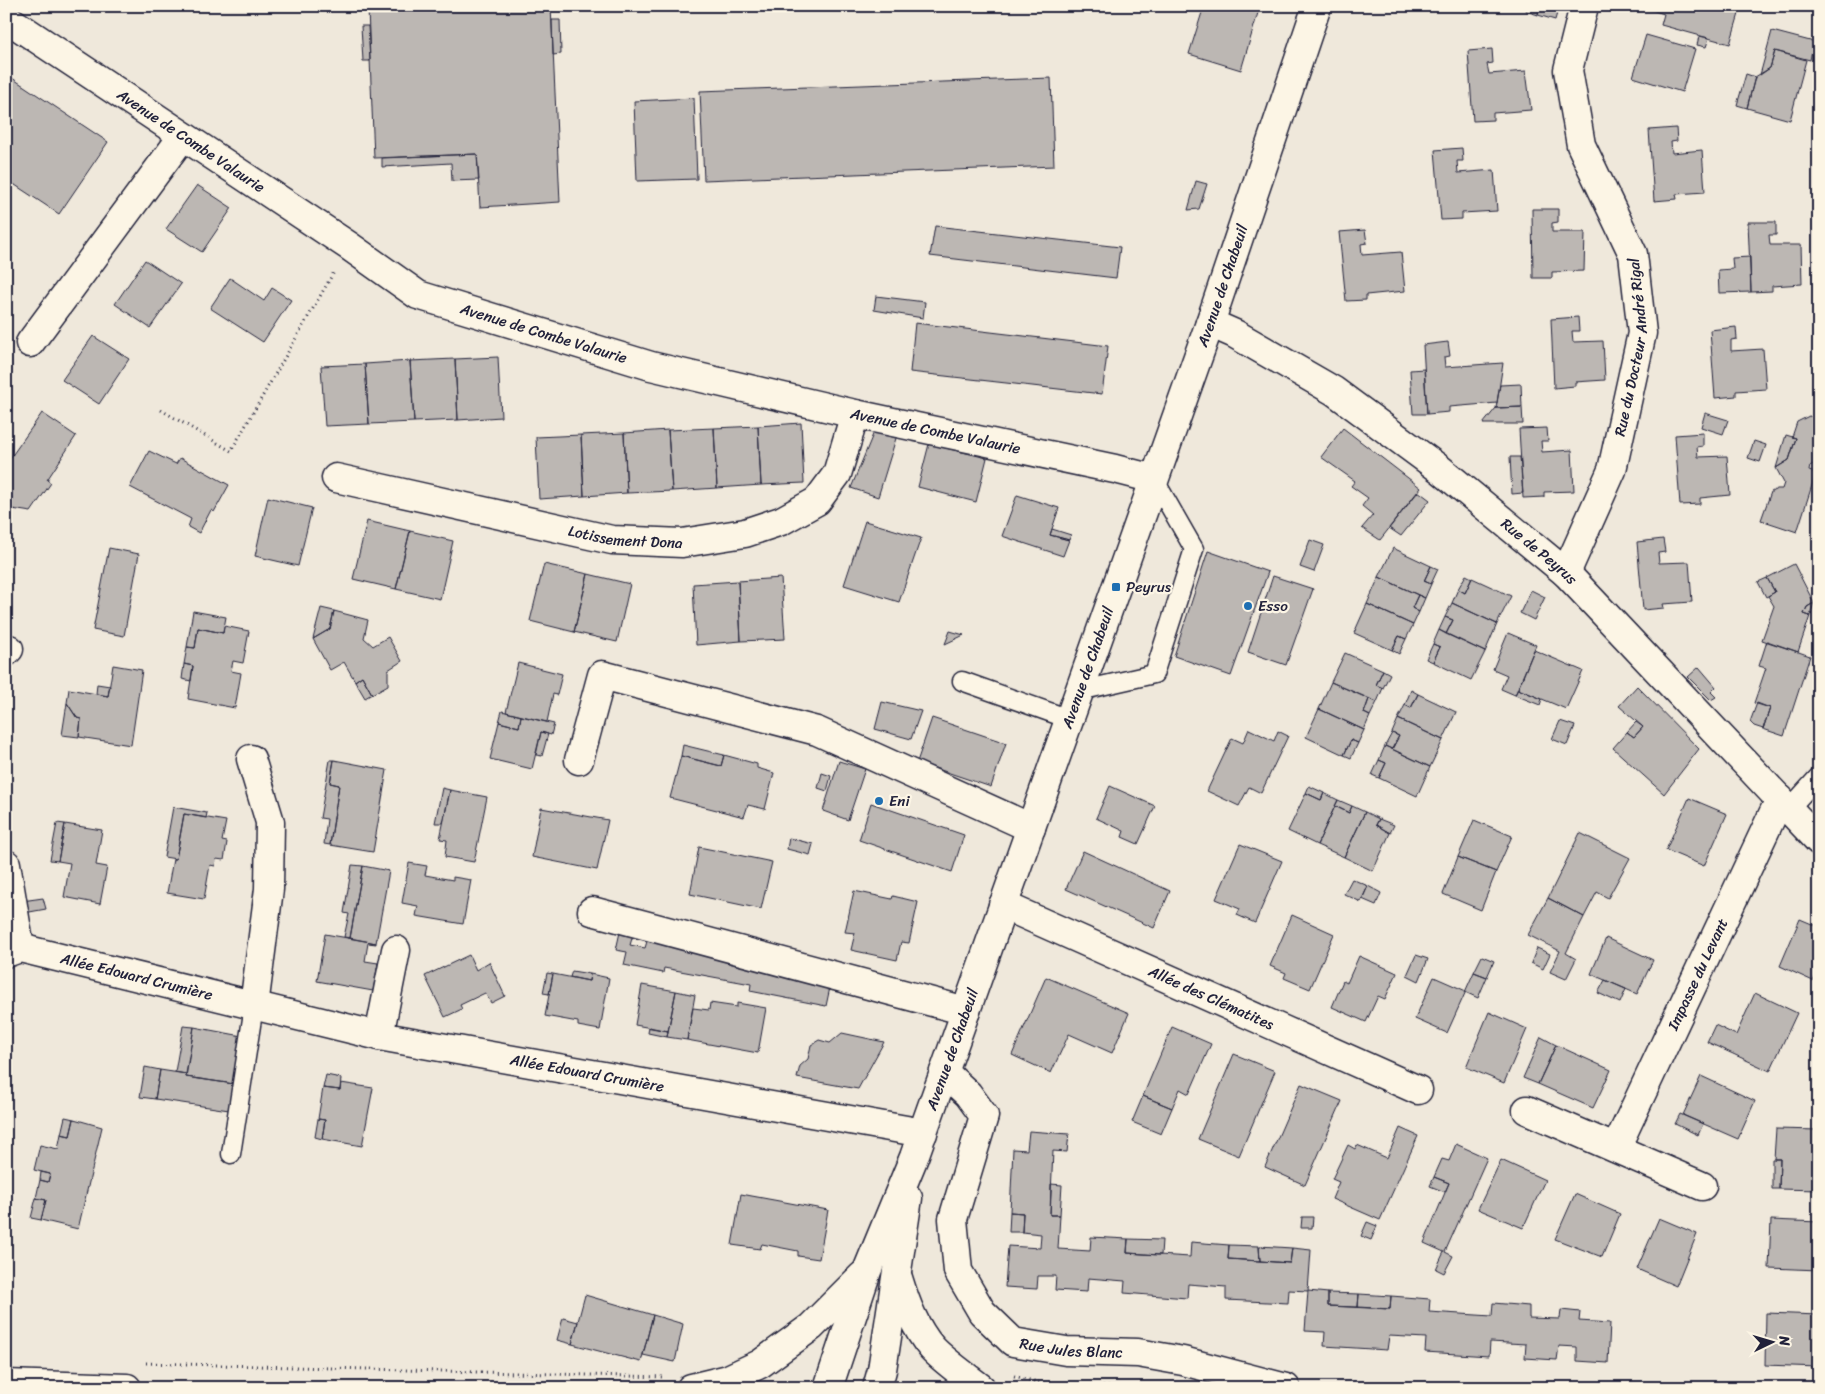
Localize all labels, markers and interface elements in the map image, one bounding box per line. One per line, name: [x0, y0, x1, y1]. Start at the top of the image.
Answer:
street label: Avenue de Combe Valaurie: [111, 82, 271, 200]
street label: Avenue de Chabeuil: [1189, 220, 1256, 351]
street label: Rue du Docteur André Rigal: [1607, 256, 1655, 439]
street label: Avenue de Combe Valaurie: [456, 295, 631, 371]
street label: Avenue de Combe Valaurie: [847, 400, 1023, 462]
street label: Rue de Peyrus: [1495, 511, 1584, 591]
street label: Lotissement Dona: [566, 518, 684, 556]
place label: Peyrus: [1126, 574, 1172, 600]
marker: Peyrus: [1110, 581, 1122, 593]
place label: Esso: [1258, 593, 1288, 619]
marker: Esso: [1242, 600, 1254, 612]
street label: Avenue de Chabeuil: [1054, 602, 1122, 733]
place label: Eni: [889, 788, 910, 814]
marker: Eni: [873, 795, 885, 807]
street label: Impasse du Levant: [1660, 913, 1735, 1036]
street label: Allée Edouard Crumière: [57, 945, 216, 1008]
street label: Allée des Clématites: [1143, 958, 1279, 1038]
street label: Avenue de Chabeuil: [918, 984, 986, 1115]
street label: Allée Edouard Crumière: [507, 1046, 667, 1100]
north arrow: [1748, 1316, 1798, 1366]
street label: Rue Jules Blanc: [1018, 1330, 1123, 1366]
text: N: [1771, 1334, 1797, 1347]

